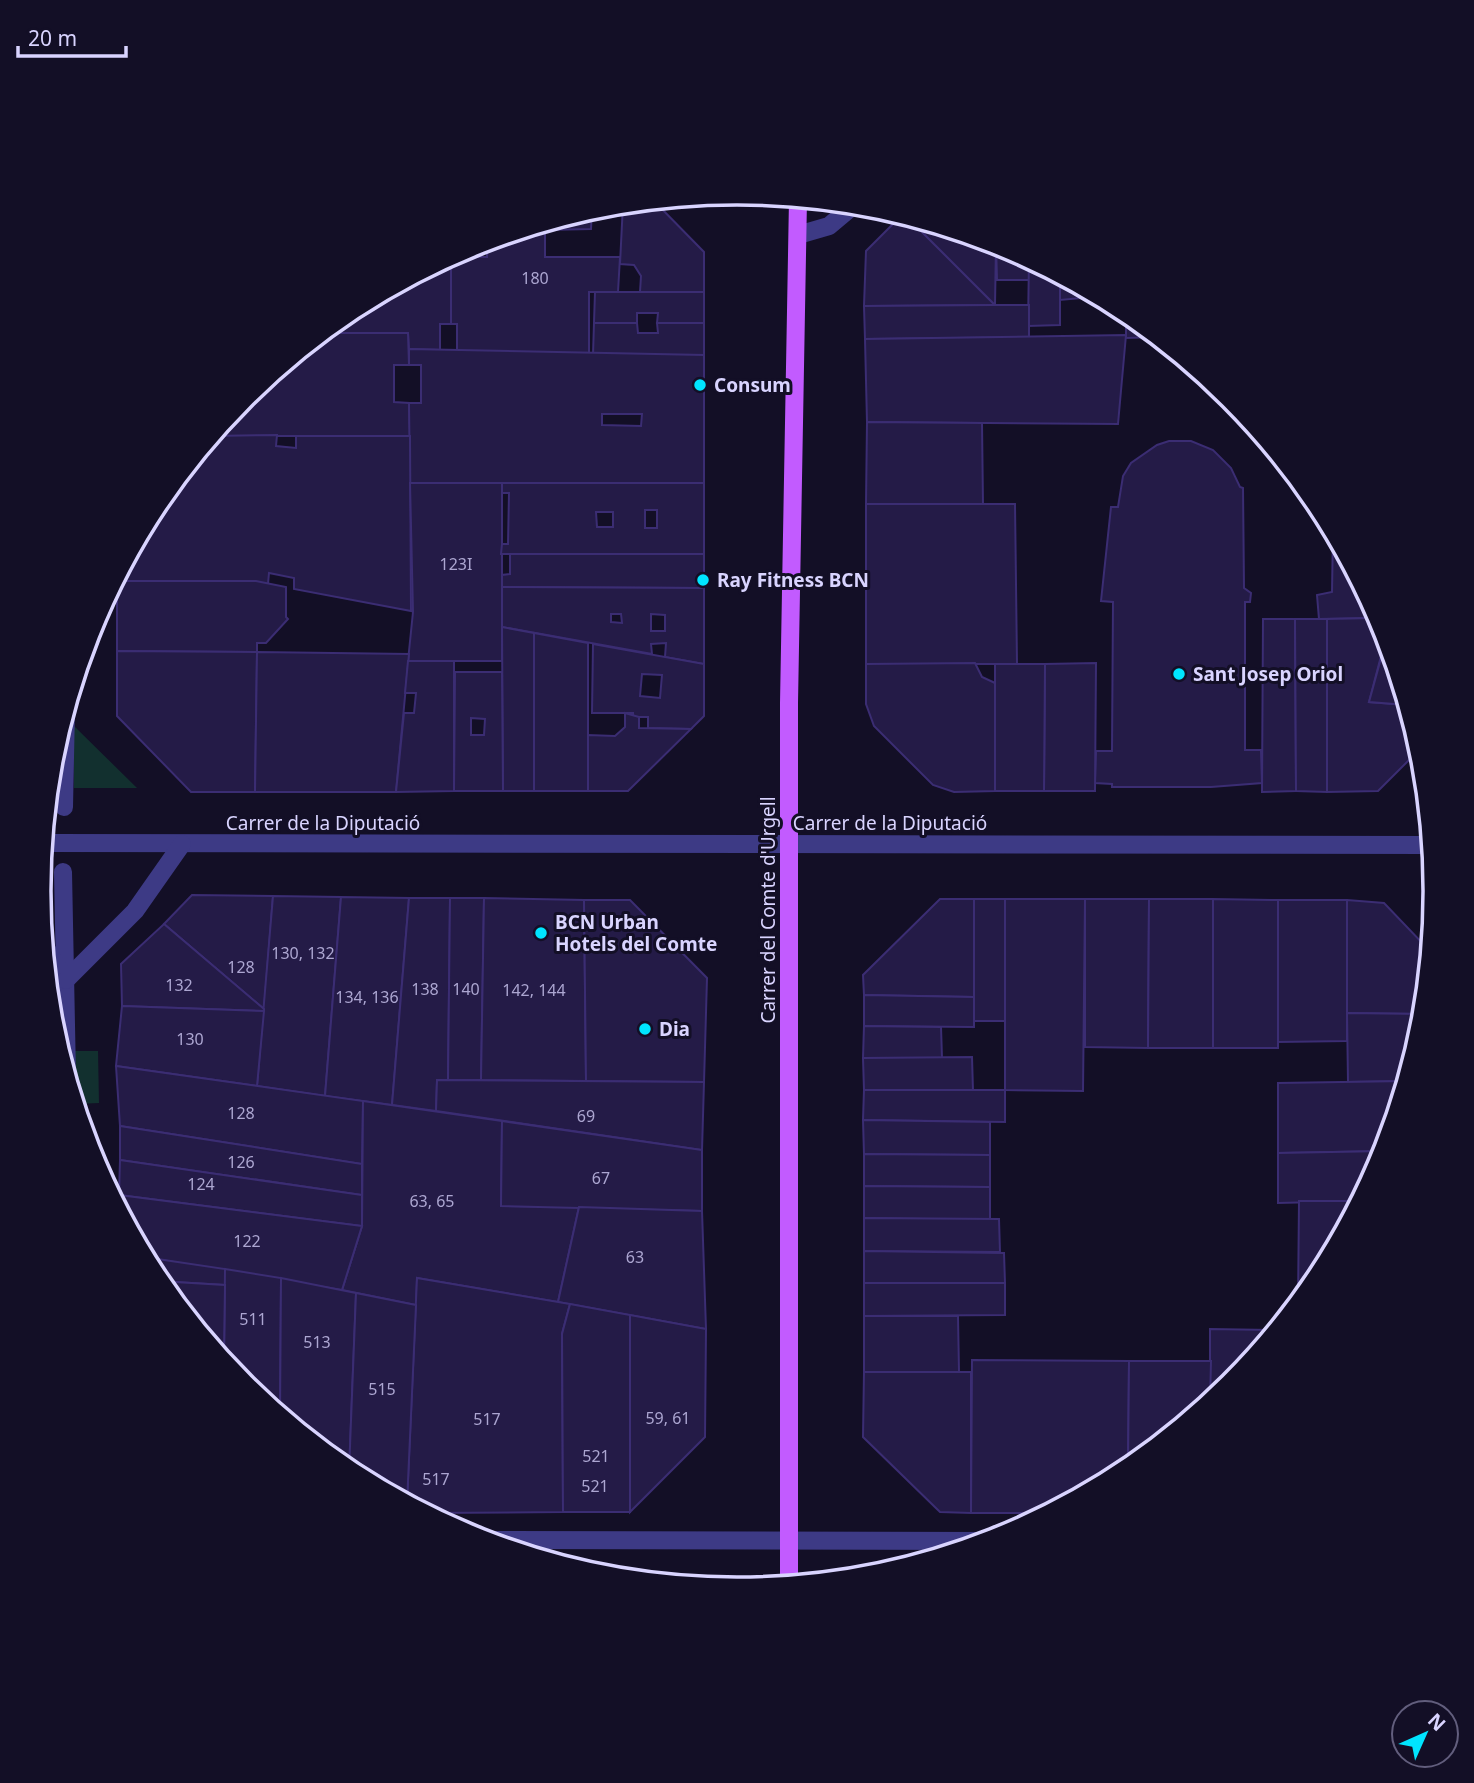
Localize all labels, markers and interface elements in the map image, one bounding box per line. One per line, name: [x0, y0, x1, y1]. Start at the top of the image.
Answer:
scale bar: [18, 14, 126, 58]
text: 20 m: [28, 24, 77, 52]
house number: 180: [521, 267, 549, 289]
place label: Consum: [714, 372, 791, 398]
marker: Consum: [692, 377, 708, 393]
house number: 123I: [440, 553, 472, 575]
place label: Ray Fitness BCN: [717, 567, 869, 593]
marker: Ray Fitness BCN: [695, 572, 711, 588]
place label: Sant Josep Oriol: [1193, 661, 1343, 687]
marker: Sant Josep Oriol: [1171, 666, 1187, 682]
street label: Carrer del Comte d'Urgell: [755, 796, 781, 1024]
street label: Carrer de la Diputació: [226, 810, 420, 836]
street label: Carrer de la Diputació: [793, 810, 987, 836]
place label: BCN Urban Hotels del Comte: [555, 909, 717, 957]
marker: BCN Urban Hotels del Comte: [533, 925, 549, 941]
house number: 130, 132: [271, 942, 335, 964]
house number: 128: [227, 956, 255, 978]
house number: 132: [165, 974, 193, 996]
house number: 138: [411, 978, 439, 1000]
house number: 140: [452, 978, 480, 1000]
house number: 142, 144: [502, 979, 566, 1001]
house number: 134, 136: [335, 986, 399, 1008]
place label: Dia: [659, 1016, 690, 1042]
marker: Dia: [637, 1021, 653, 1037]
house number: 130: [176, 1028, 204, 1050]
house number: 128: [227, 1102, 255, 1124]
house number: 69: [577, 1105, 595, 1127]
house number: 126: [227, 1151, 255, 1173]
house number: 67: [592, 1167, 610, 1189]
house number: 124: [187, 1173, 215, 1195]
house number: 63, 65: [409, 1190, 455, 1212]
house number: 122: [233, 1230, 261, 1252]
house number: 63: [626, 1246, 644, 1268]
house number: 511: [239, 1308, 267, 1330]
house number: 513: [303, 1331, 331, 1353]
house number: 515: [368, 1378, 396, 1400]
house number: 59, 61: [645, 1407, 691, 1429]
house number: 517: [473, 1408, 501, 1430]
house number: 521: [582, 1445, 610, 1467]
house number: 517: [422, 1468, 450, 1490]
house number: 521: [581, 1475, 609, 1497]
north arrow: [1390, 1699, 1460, 1769]
text: N: [1422, 1707, 1452, 1737]

